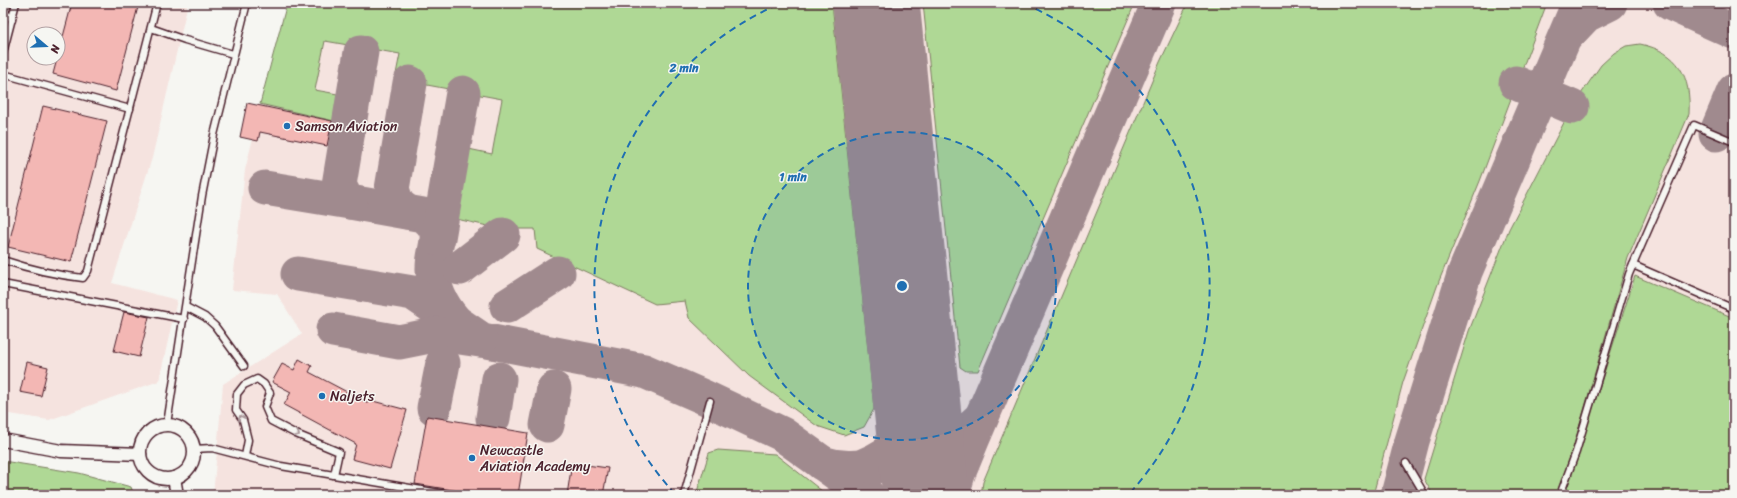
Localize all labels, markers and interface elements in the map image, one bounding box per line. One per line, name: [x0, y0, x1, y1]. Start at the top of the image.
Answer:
north arrow: [26, 26, 66, 66]
text: N: [45, 41, 66, 56]
text: 2 min: [668, 57, 699, 79]
place label: Samson Aviation: [295, 114, 398, 139]
marker: Samson Aviation: [282, 121, 292, 131]
text: 1 min: [779, 166, 807, 188]
centre of rings: [895, 279, 909, 293]
place label: Naljets: [330, 384, 375, 409]
marker: Naljets: [317, 391, 327, 401]
one-way arrow: [238, 415, 246, 423]
one-way arrow: [292, 429, 300, 437]
place label: Newcastle Aviation Academy: [479, 438, 591, 479]
marker: Newcastle Aviation Academy: [467, 453, 477, 463]

